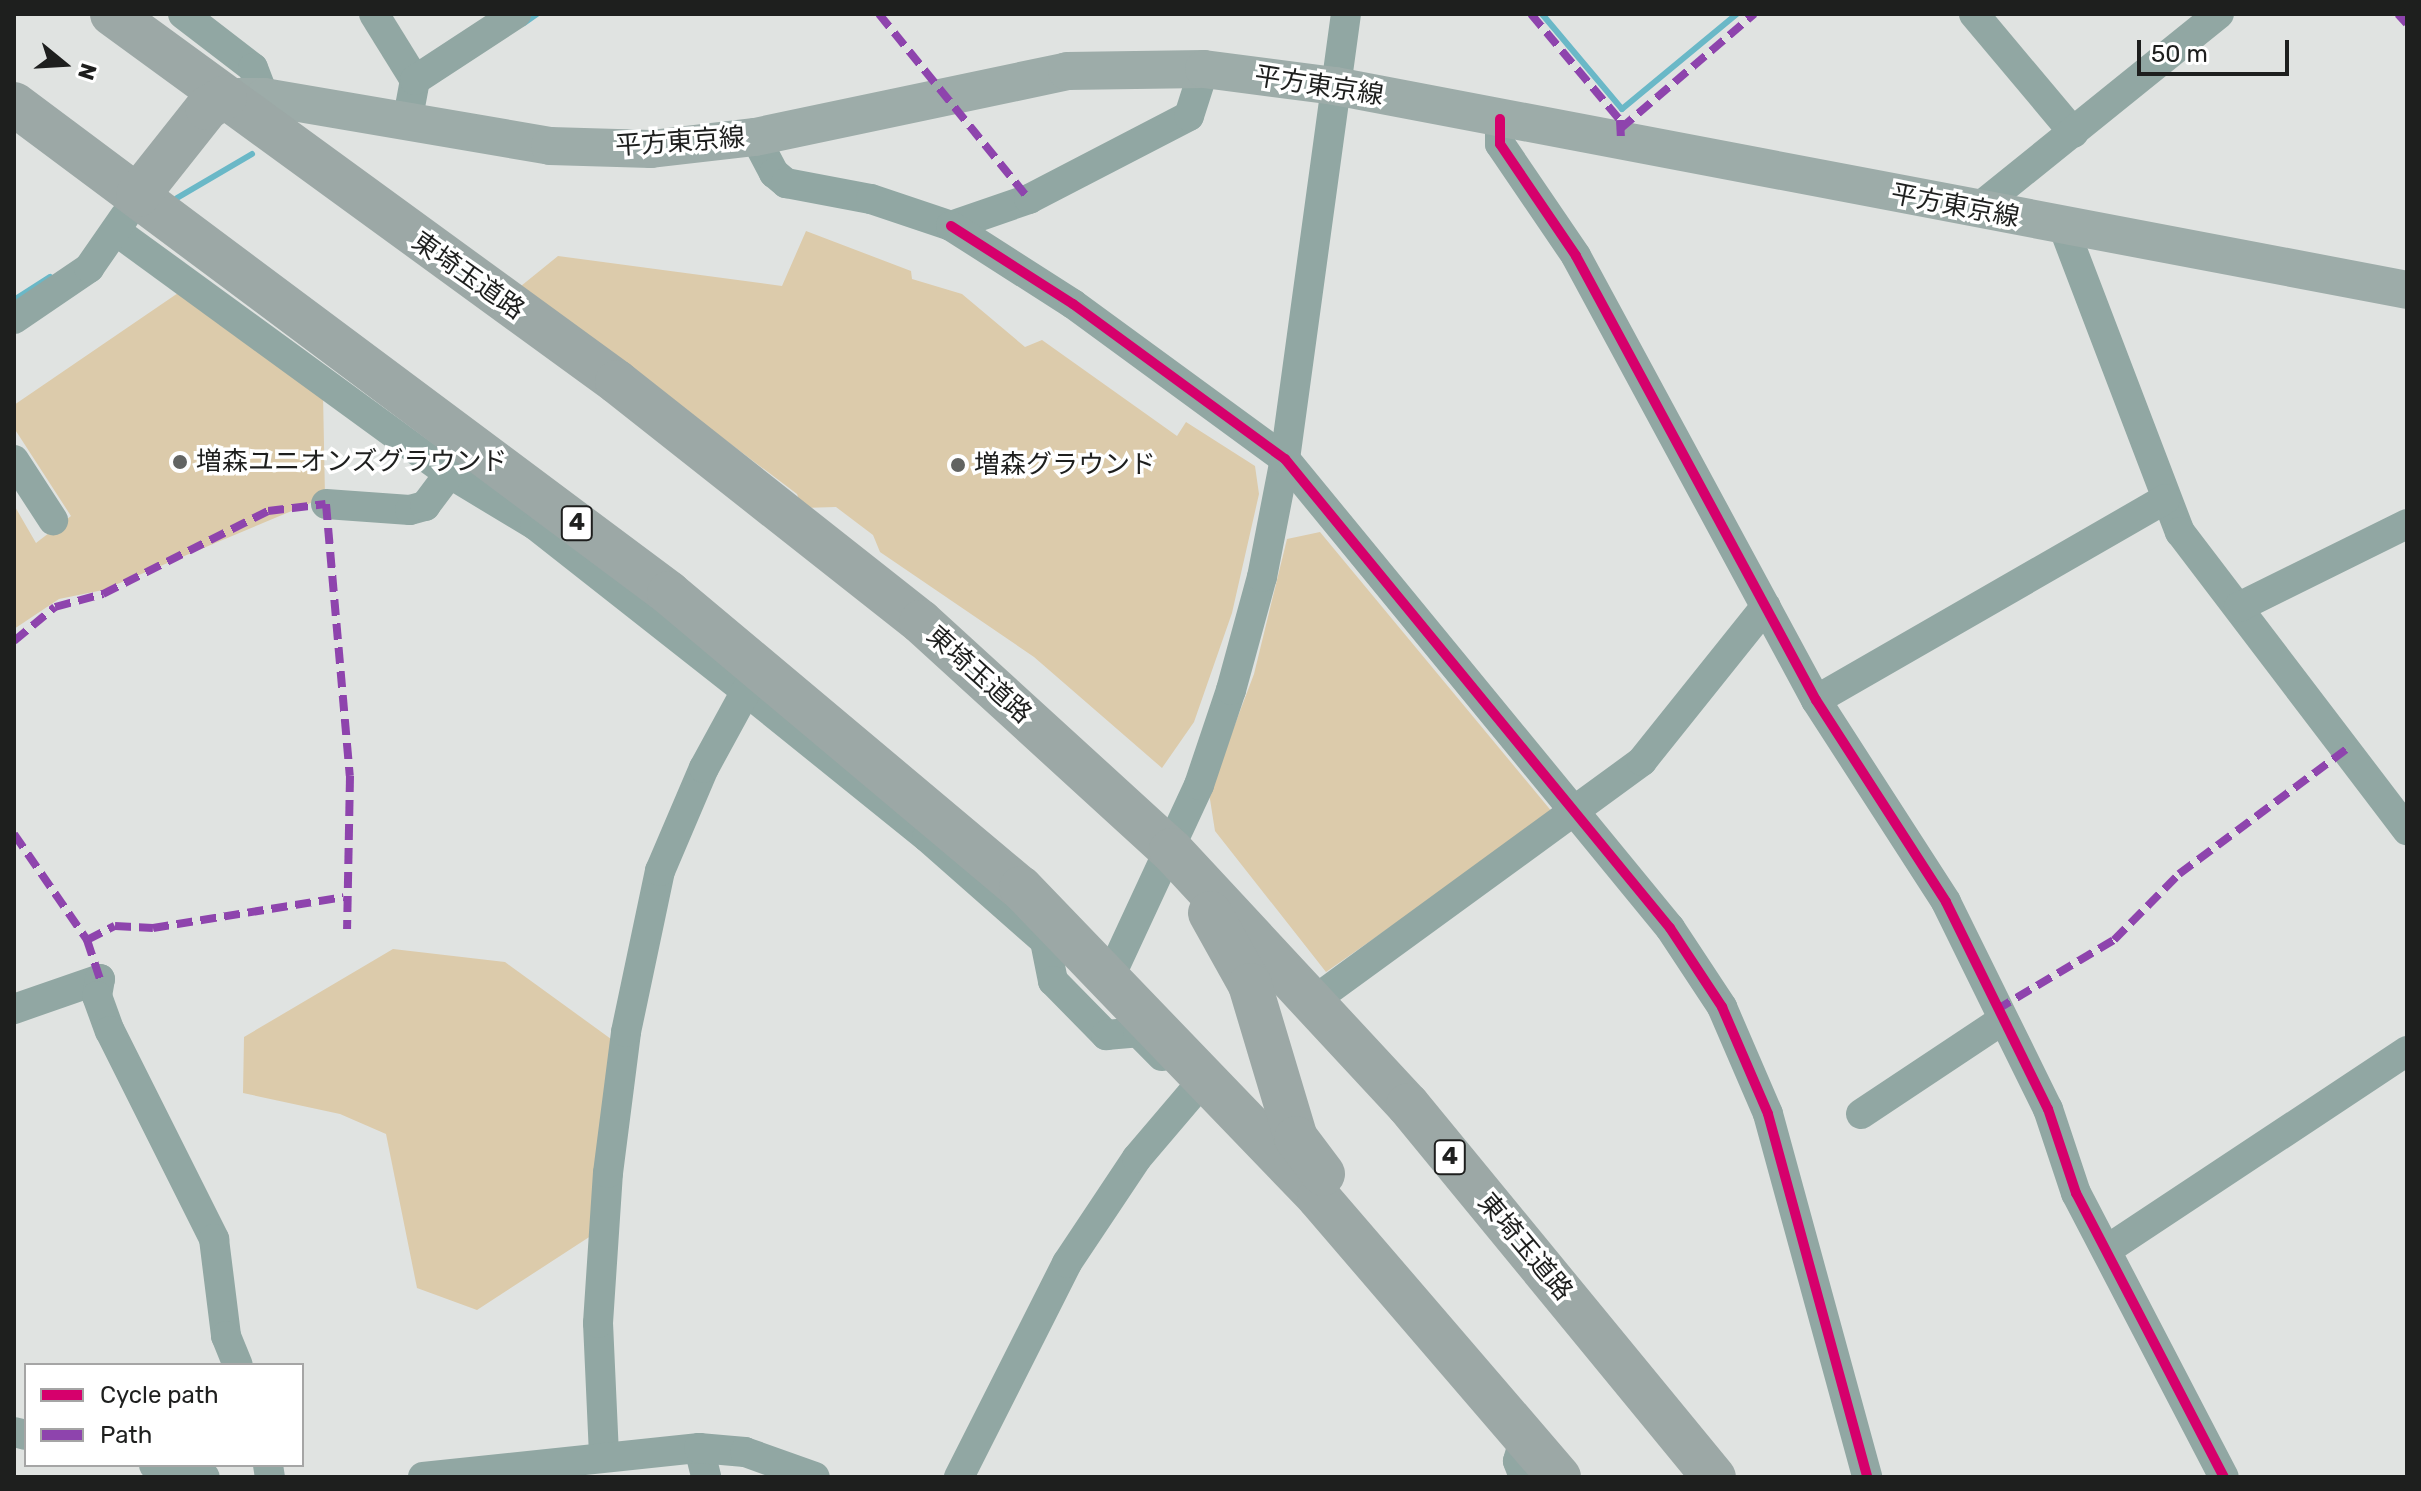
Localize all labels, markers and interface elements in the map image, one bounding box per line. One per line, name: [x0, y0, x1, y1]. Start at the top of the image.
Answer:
north arrow: [24, 24, 104, 104]
scale bar: [2141, 24, 2293, 74]
text: 50 m: [2151, 40, 2208, 68]
text: N: [72, 60, 103, 83]
street label: 平方東京線: [1252, 60, 1386, 112]
street label: 平方東京線: [614, 122, 746, 162]
street label: 平方東京線: [1888, 178, 2022, 234]
street label: 東埼玉道路: [406, 226, 530, 326]
place label: 増森ユニオンズグラウンド: [196, 446, 508, 478]
place label: 増森グラウンド: [974, 449, 1156, 481]
marker: 増森ユニオンズグラウンド: [171, 453, 189, 471]
marker: 増森グラウンド: [949, 456, 967, 474]
road number: 4: [559, 503, 595, 543]
street label: 東埼玉道路: [920, 620, 1038, 730]
road number: 4: [1432, 1137, 1468, 1177]
street label: 東埼玉道路: [1471, 1187, 1579, 1307]
legend: [24, 1363, 304, 1467]
text: Cycle path: [100, 1381, 219, 1409]
text: Path: [100, 1421, 152, 1449]

